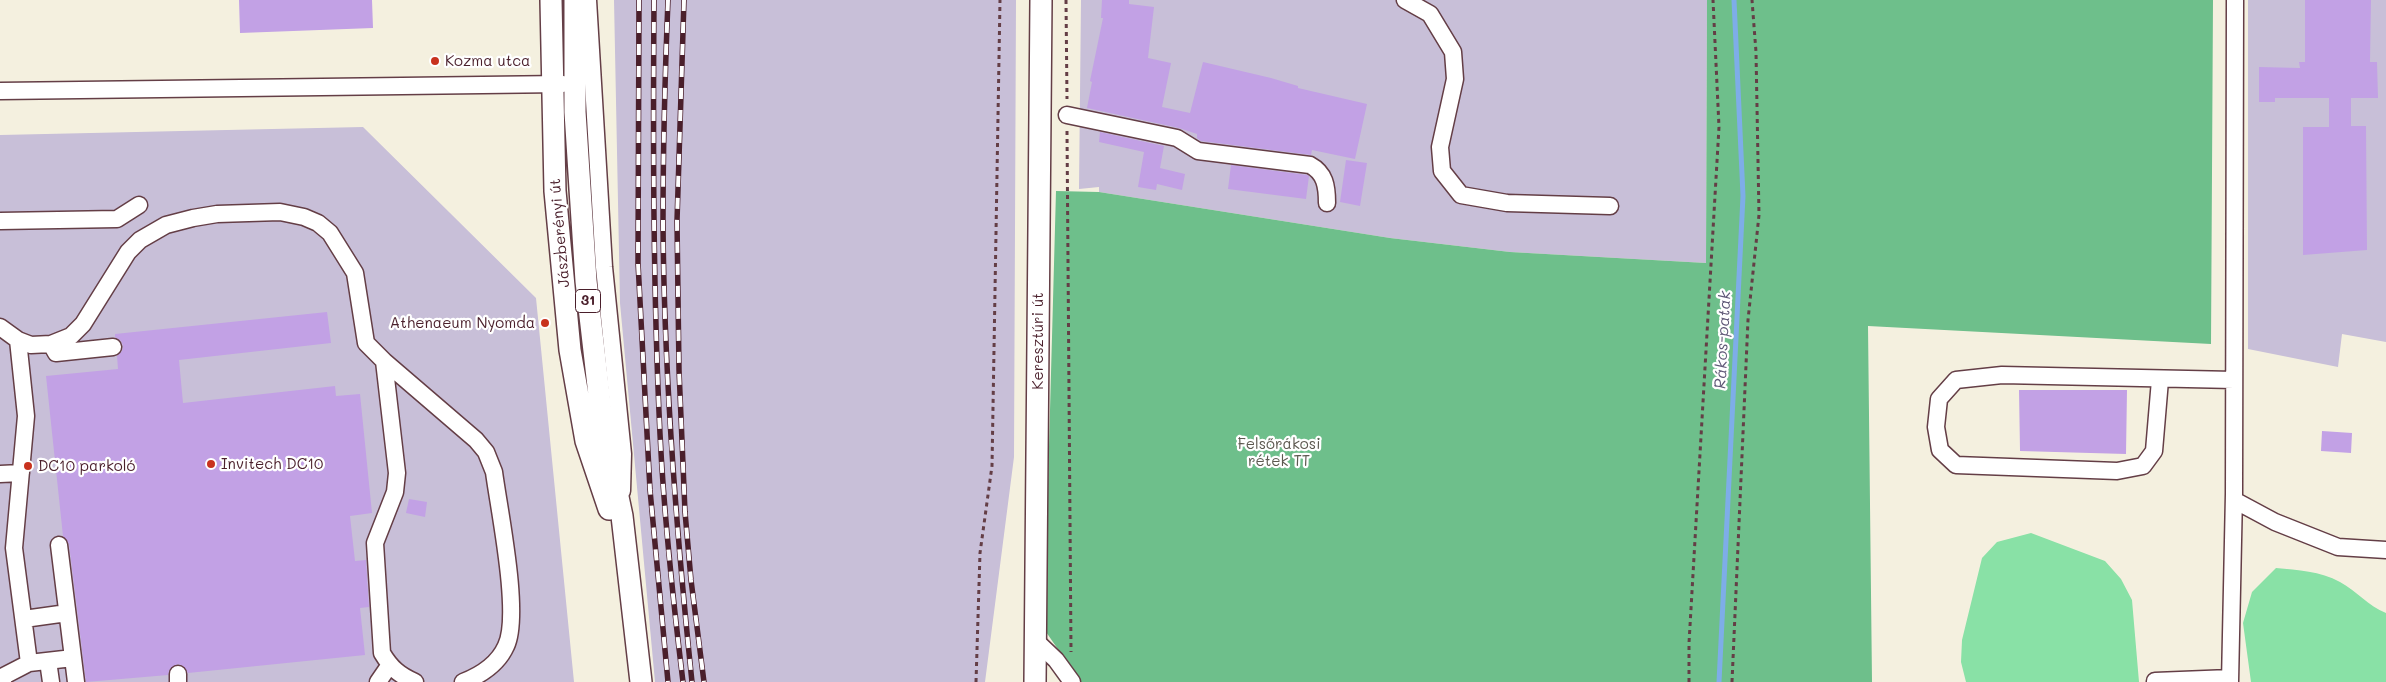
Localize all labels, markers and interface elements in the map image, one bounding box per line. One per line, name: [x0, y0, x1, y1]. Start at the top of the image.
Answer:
place label: Kozma utca: [445, 52, 530, 70]
marker: Kozma utca: [429, 55, 441, 67]
street label: Jászberényi út: [546, 178, 574, 288]
road number: 31: [576, 290, 600, 312]
water label: Rákos-patak: [1711, 291, 1735, 389]
street label: Keresztúri út: [1029, 292, 1047, 390]
place label: Athenaeum Nyomda: [390, 314, 535, 332]
marker: Athenaeum Nyomda: [539, 317, 551, 329]
park label: Felsőrákosi rétek TT: [1237, 435, 1321, 470]
place label: Invitech DC10: [221, 455, 323, 473]
place label: DC10 parkoló: [38, 457, 135, 475]
marker: Invitech DC10: [205, 458, 217, 470]
marker: DC10 parkoló: [22, 460, 34, 472]

